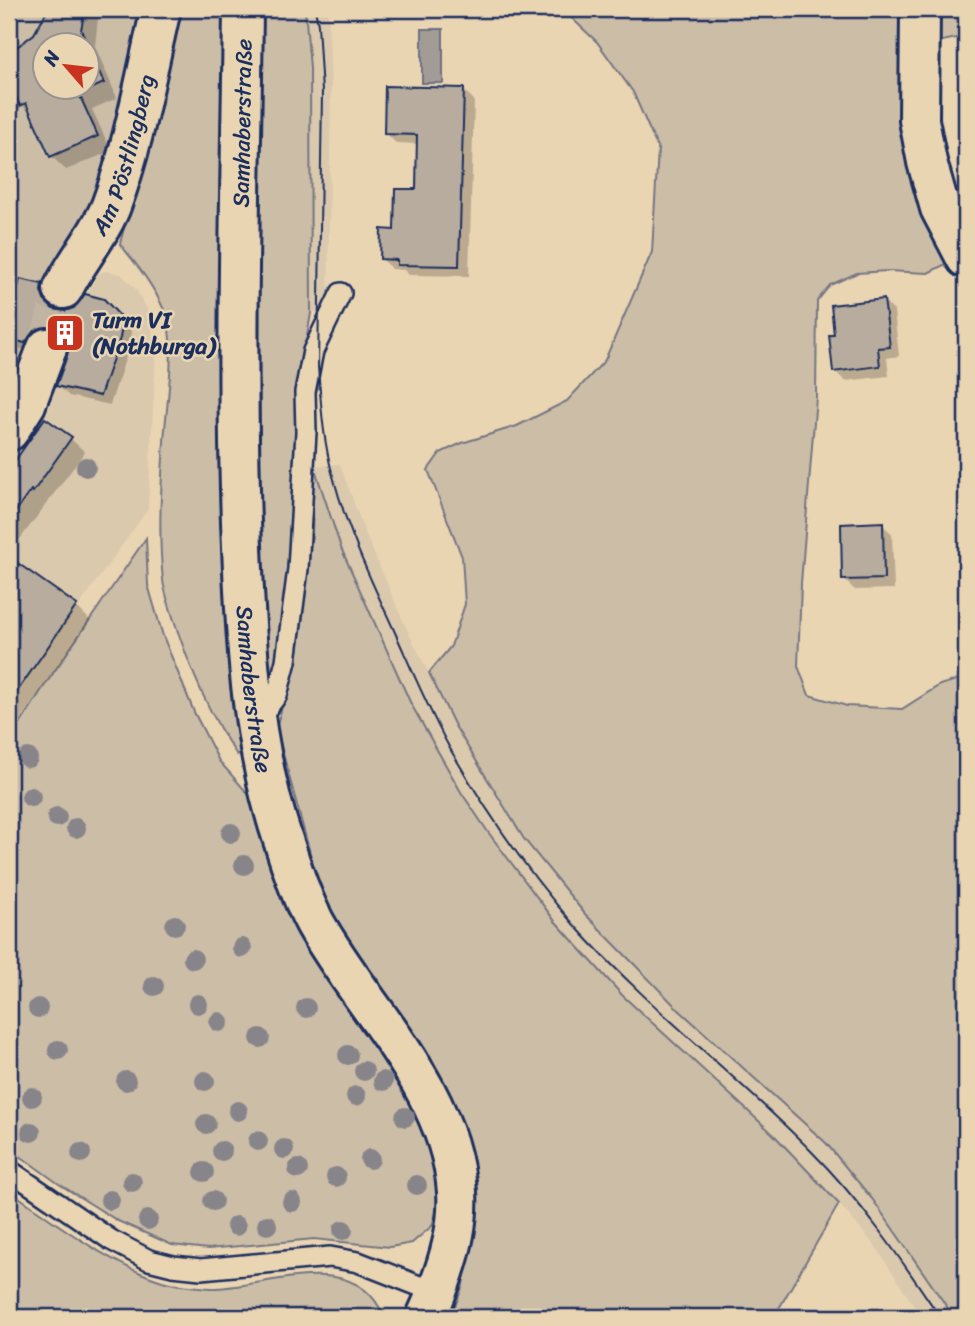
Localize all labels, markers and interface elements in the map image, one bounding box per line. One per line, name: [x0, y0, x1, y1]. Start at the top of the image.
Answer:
north arrow: [32, 32, 102, 102]
street label: Samhaberstraße: [221, 38, 264, 208]
text: N: [33, 44, 69, 73]
street label: Am Pöstlingberg: [79, 70, 167, 244]
place label: Turm VI (Nothburga): [92, 300, 217, 367]
building icon: Turm VI (Nothburga): [44, 312, 86, 354]
street label: Samhaberstraße: [224, 604, 284, 777]

